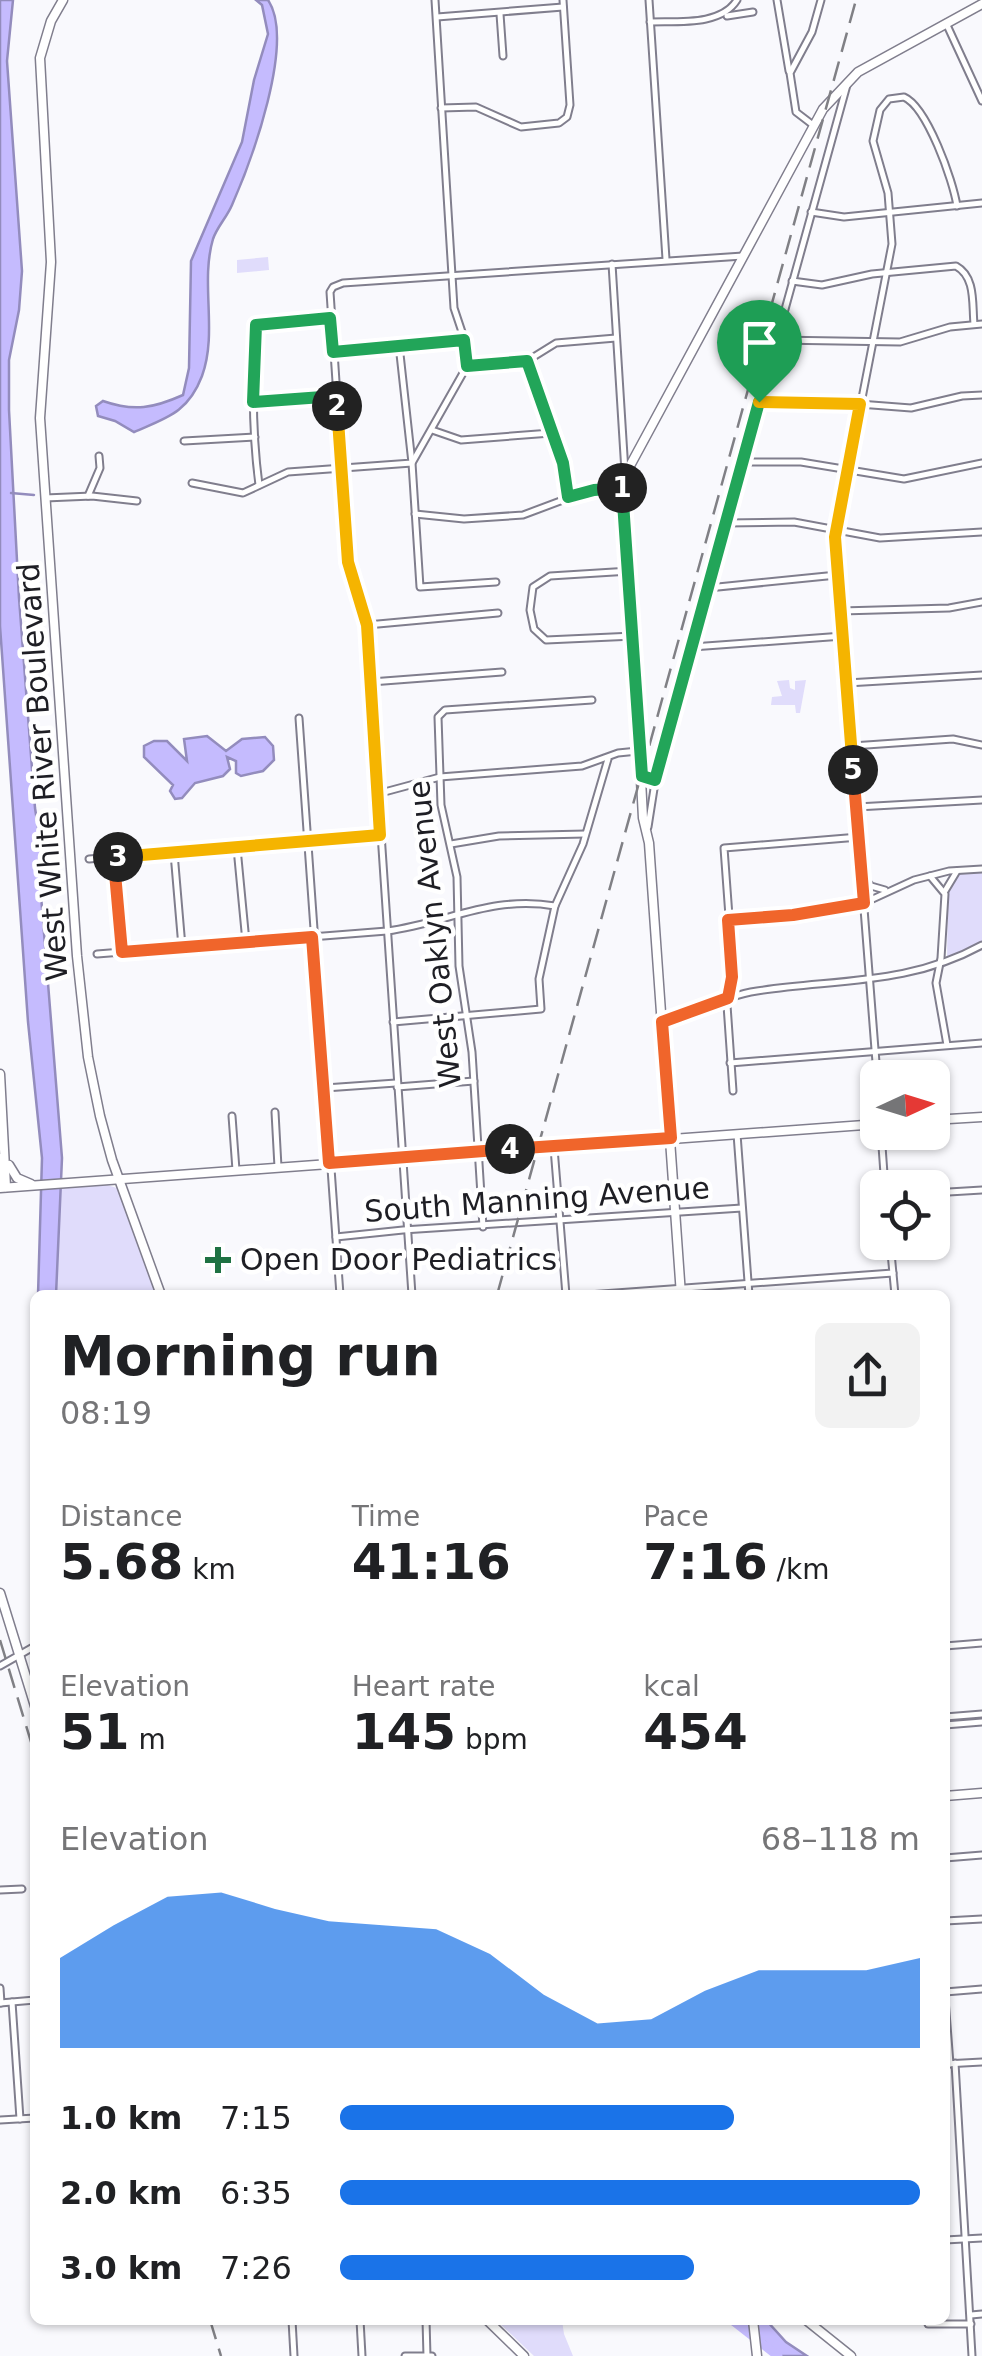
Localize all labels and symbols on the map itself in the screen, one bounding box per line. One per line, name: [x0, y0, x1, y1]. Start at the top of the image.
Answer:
pin: [717, 300, 802, 403]
pin: 2: [312, 381, 362, 431]
pin: 1: [597, 463, 647, 513]
street label: West White River Boulevard: [10, 562, 75, 982]
pin: 5: [828, 745, 878, 795]
street label: West Oaklyn Avenue: [401, 779, 468, 1089]
pin: 3: [93, 832, 143, 882]
north arrow: [860, 1060, 950, 1150]
pin: 4: [485, 1124, 535, 1174]
street label: South Manning Avenue: [363, 1170, 711, 1229]
place label: Open Door Pediatrics: [240, 1242, 557, 1277]
marker: Open Door Pediatrics: [205, 1247, 231, 1273]

